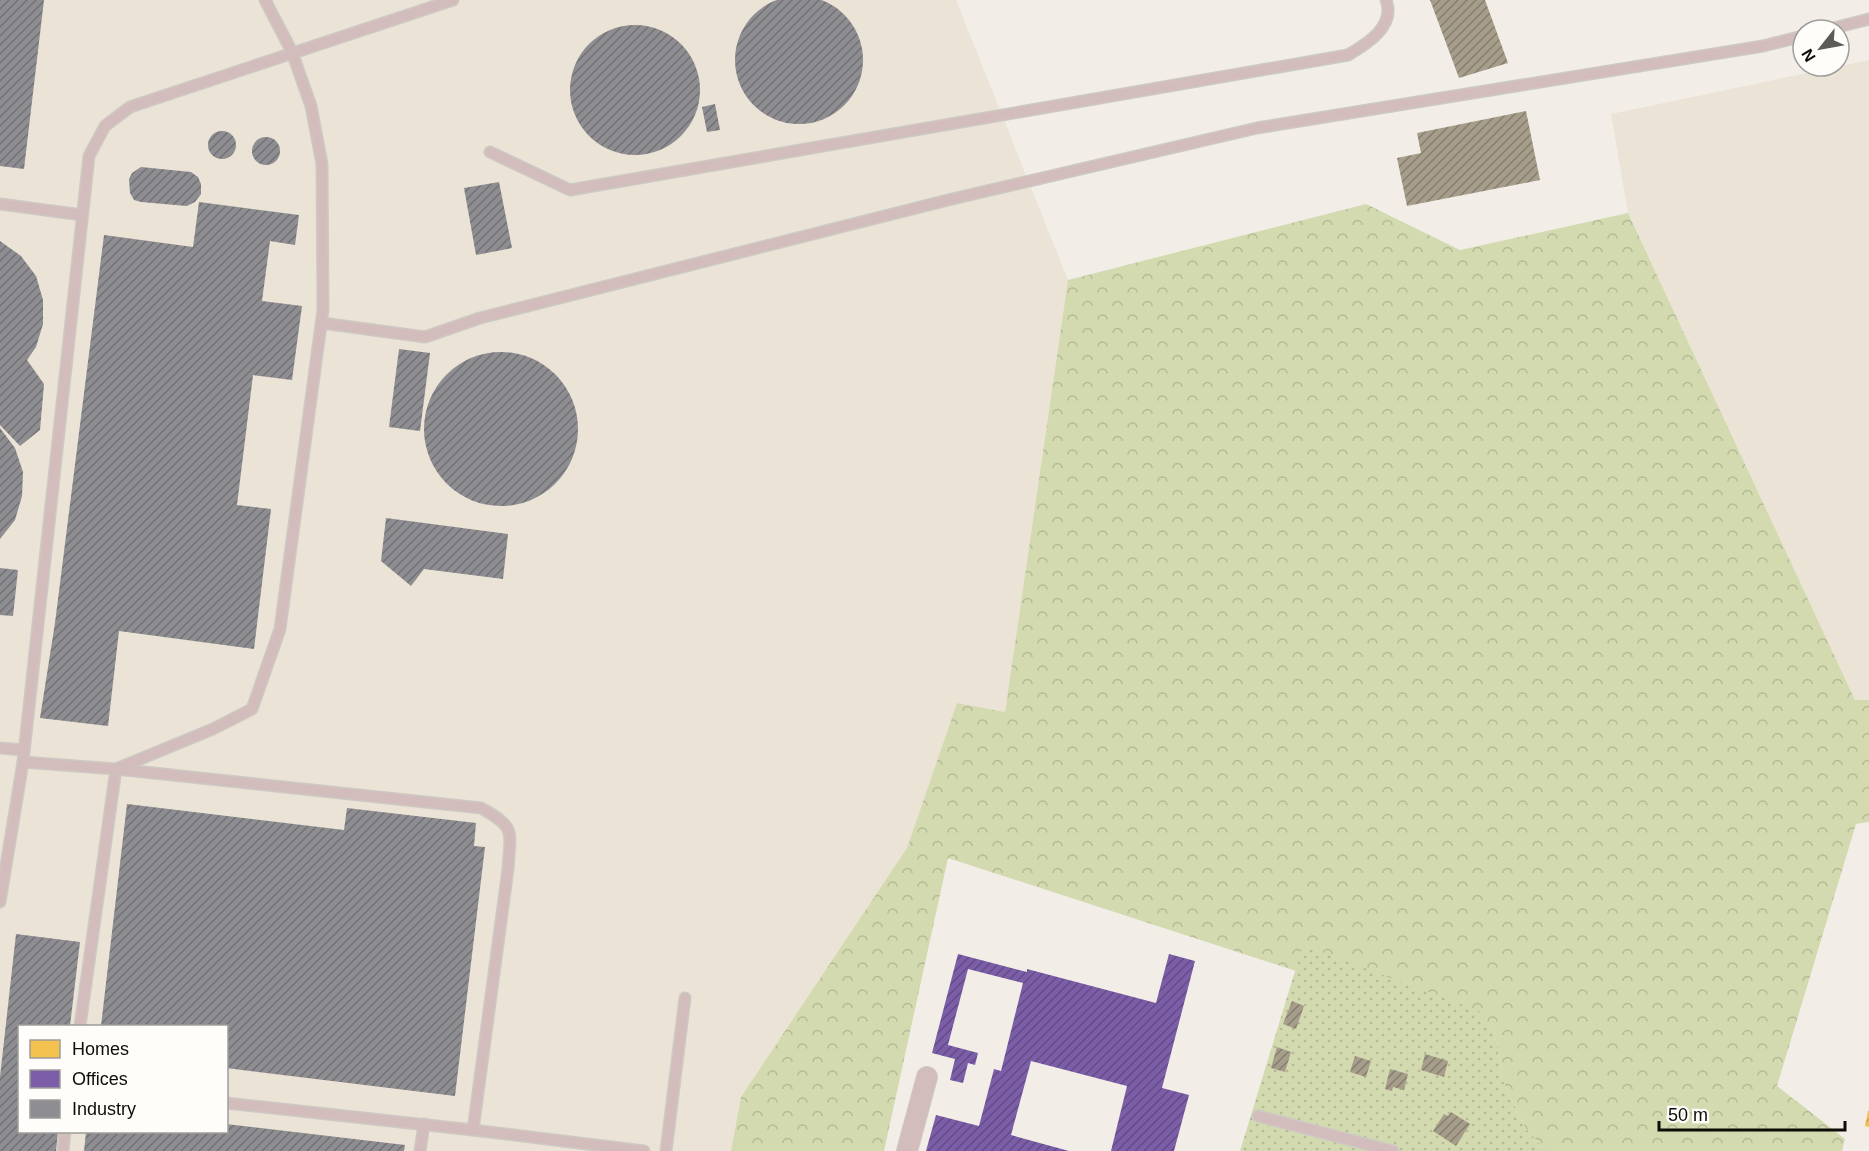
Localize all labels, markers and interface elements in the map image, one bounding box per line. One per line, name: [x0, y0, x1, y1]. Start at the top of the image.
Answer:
north arrow: [1791, 18, 1851, 78]
text: N: [1798, 46, 1819, 65]
legend: [18, 1025, 228, 1133]
text: Homes: [72, 1039, 129, 1059]
text: Offices: [72, 1069, 128, 1089]
scale bar: [1659, 1094, 1845, 1132]
text: Industry: [72, 1099, 136, 1119]
text: 50 m: [1668, 1105, 1708, 1125]

